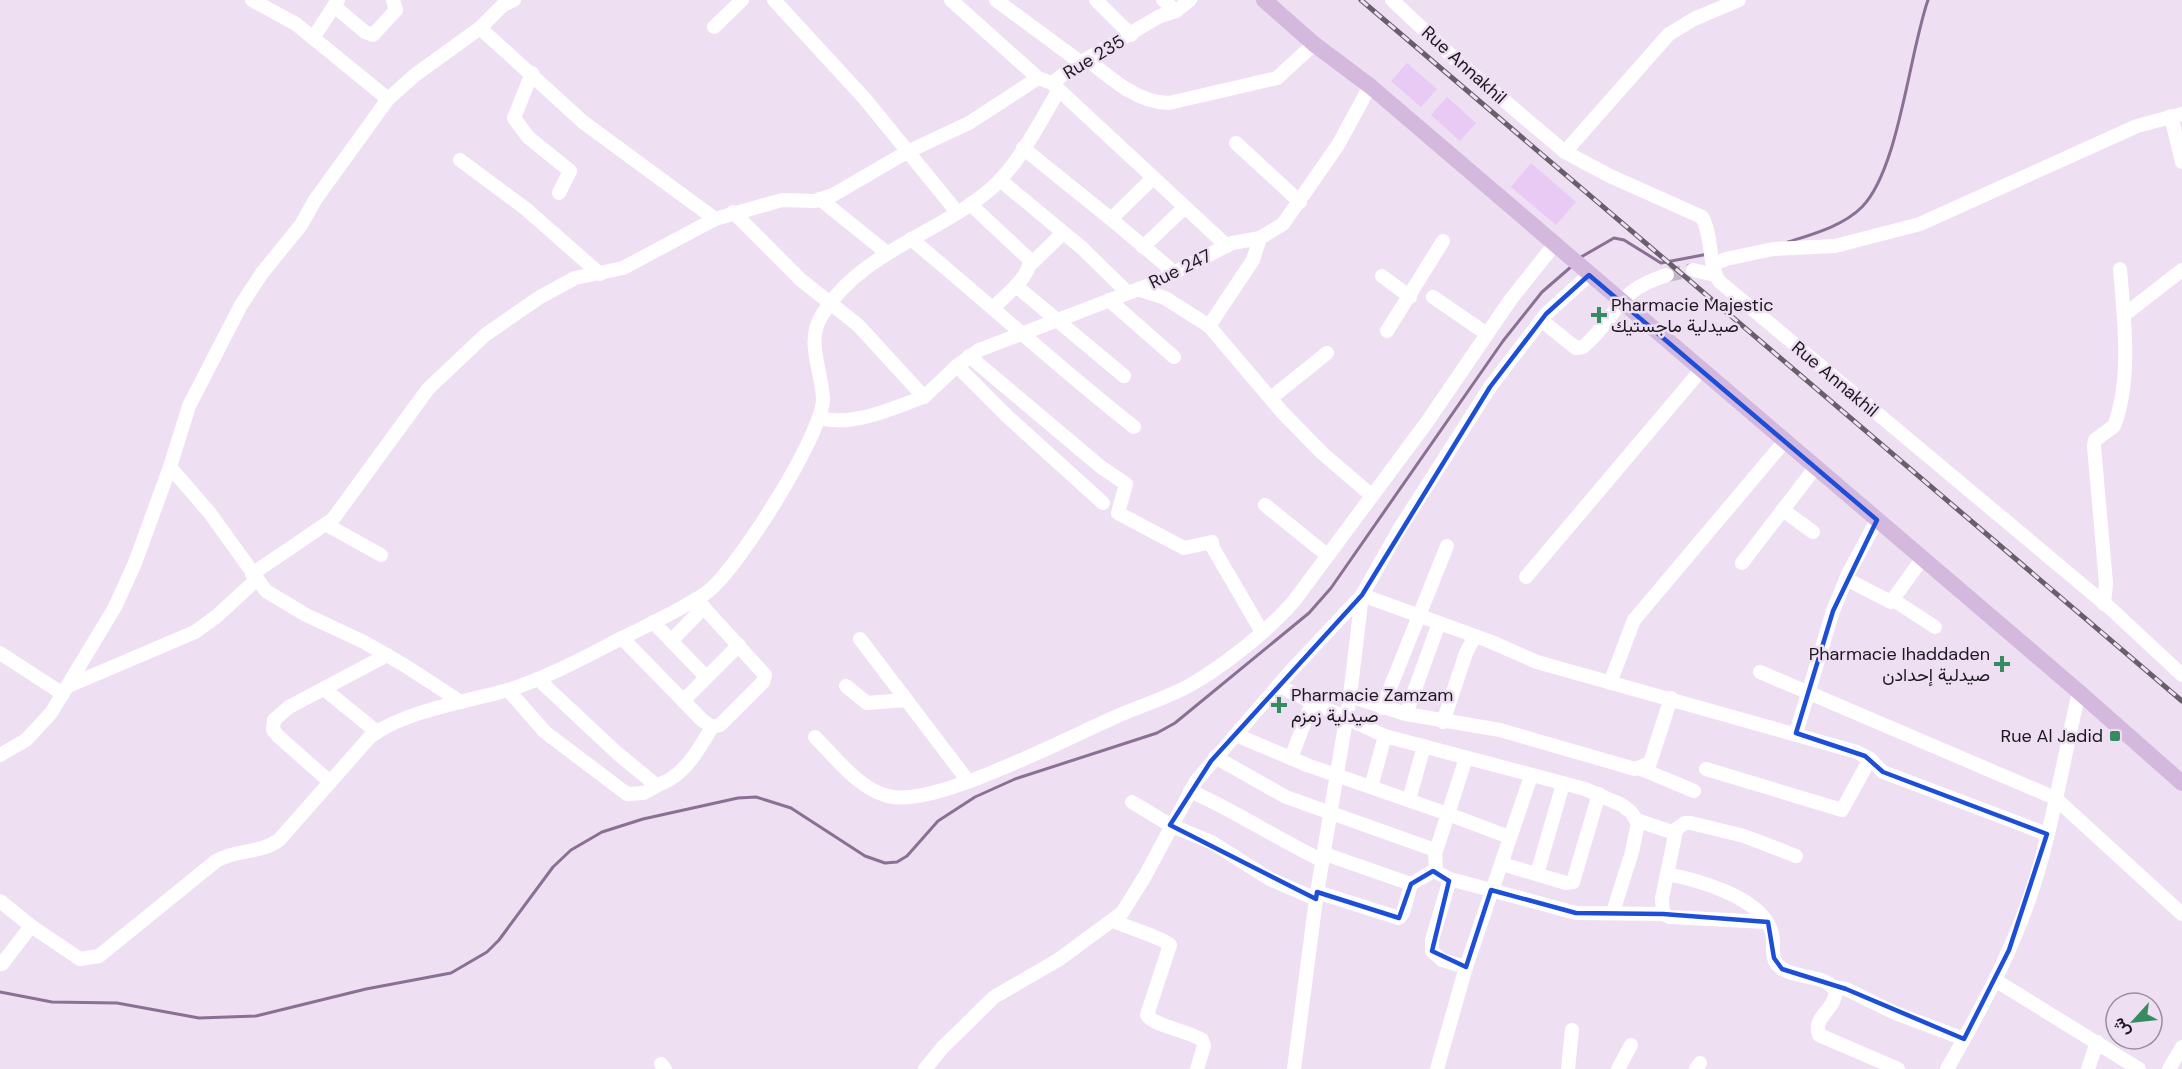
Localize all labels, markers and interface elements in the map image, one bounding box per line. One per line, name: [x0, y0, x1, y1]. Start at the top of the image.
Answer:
street label: Rue Annakhil: [1417, 21, 1511, 109]
street label: Rue 235: [1059, 29, 1129, 85]
street label: Rue 247: [1145, 244, 1215, 294]
place label: Pharmacie Majestic صيدلية ماجستيك: [1611, 293, 1774, 338]
marker: Pharmacie Majestic صيدلية ماجستيك: [1592, 308, 1606, 322]
street label: Rue Annakhil: [1787, 336, 1883, 422]
place label: Pharmacie Ihaddaden صيدلية إحدادن: [1809, 642, 1990, 687]
marker: Pharmacie Ihaddaden صيدلية إحدادن: [1995, 657, 2009, 671]
place label: Pharmacie Zamzam صيدلية زمزم: [1291, 683, 1453, 728]
marker: Pharmacie Zamzam صيدلية زمزم: [1272, 698, 1286, 712]
place label: Rue Al Jadid: [2001, 724, 2103, 748]
marker: Rue Al Jadid: [2108, 729, 2122, 743]
north arrow: [2104, 991, 2164, 1051]
text: ش: [2107, 1014, 2135, 1041]

